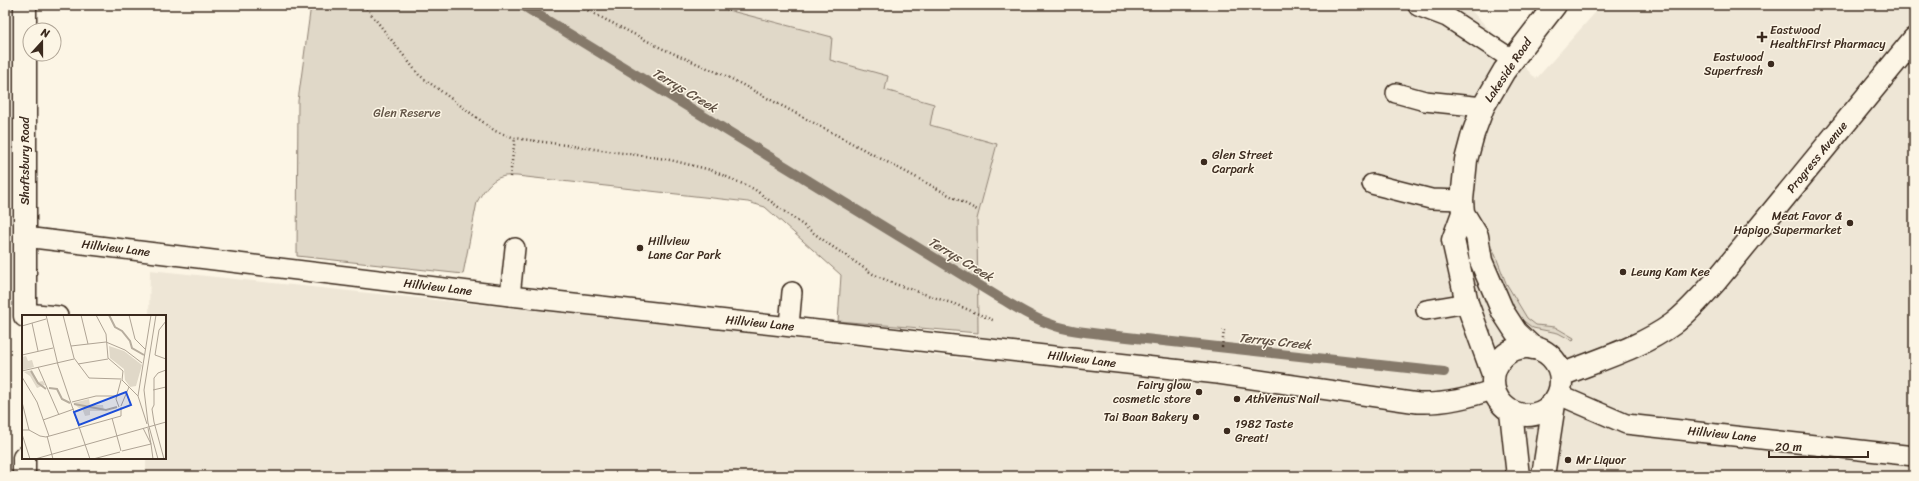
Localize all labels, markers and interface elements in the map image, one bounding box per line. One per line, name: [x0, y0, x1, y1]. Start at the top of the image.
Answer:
place label: Eastwood HealthFirst Pharmacy: [1770, 19, 1886, 55]
north arrow: [22, 22, 62, 62]
text: N: [38, 23, 53, 44]
street label: Lakeside Road: [1478, 32, 1539, 107]
marker: Eastwood HealthFirst Pharmacy: [1757, 32, 1767, 42]
place label: Eastwood Superfresh: [1704, 46, 1765, 82]
marker: Eastwood Superfresh: [1766, 59, 1776, 69]
water label: Terrys Creek: [648, 61, 723, 119]
park label: Glen Reserve: [373, 102, 441, 124]
street label: Shaftsbury Road: [14, 116, 36, 205]
street label: Progress Avenue: [1781, 116, 1853, 198]
place label: Glen Street Carpark: [1212, 144, 1273, 180]
marker: Glen Street Carpark: [1199, 157, 1209, 167]
place label: Meat Favor & Hapigo Supermarket: [1733, 205, 1842, 241]
marker: Meat Favor & Hapigo Supermarket: [1845, 218, 1855, 228]
place label: Hillview Lane Car Park: [648, 230, 722, 266]
water label: Terrys Creek: [924, 230, 999, 288]
street label: Hillview Lane: [80, 233, 152, 263]
marker: Hillview Lane Car Park: [635, 243, 645, 253]
place label: Leung Kam Kee: [1631, 261, 1710, 283]
marker: Leung Kam Kee: [1618, 267, 1628, 277]
street label: Hillview Lane: [402, 272, 474, 302]
street label: Hillview Lane: [725, 308, 795, 338]
inset map: [22, 315, 166, 459]
water label: Terrys Creek: [1237, 326, 1314, 356]
street label: Hillview Lane: [1046, 344, 1118, 374]
place label: Fairy glow cosmetic store: [1113, 374, 1192, 410]
marker: Fairy glow cosmetic store: [1194, 387, 1204, 397]
place label: AthVenus Nail: [1244, 388, 1320, 410]
marker: AthVenus Nail: [1232, 394, 1242, 404]
place label: Tai Baan Bakery: [1104, 406, 1189, 428]
marker: Tai Baan Bakery: [1191, 412, 1201, 422]
place label: 1982 Taste Great!: [1235, 413, 1293, 449]
street label: Hillview Lane: [1687, 419, 1757, 449]
marker: 1982 Taste Great!: [1222, 426, 1232, 436]
scale bar: [1769, 433, 1868, 459]
text: 20 m: [1775, 436, 1802, 458]
place label: Mr Liquor: [1576, 449, 1627, 471]
marker: Mr Liquor: [1563, 455, 1573, 465]

